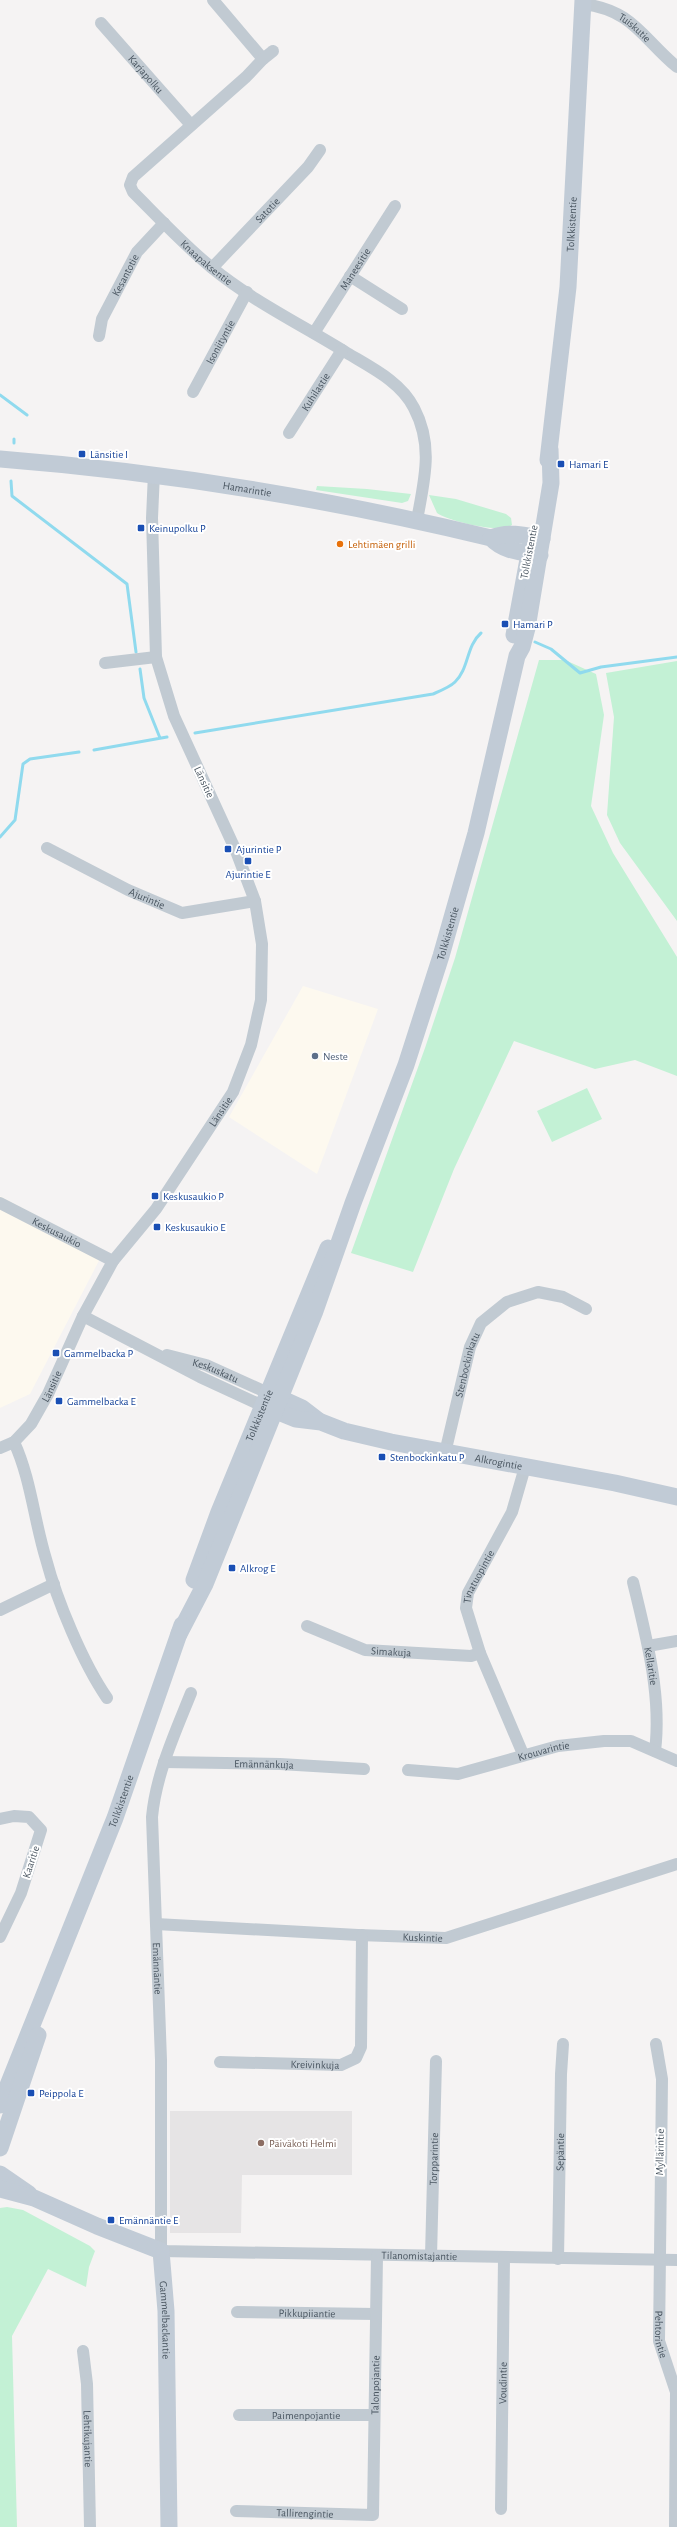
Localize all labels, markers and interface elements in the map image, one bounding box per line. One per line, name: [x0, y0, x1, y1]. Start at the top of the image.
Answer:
street label: Tuiskutie: [617, 11, 653, 44]
street label: Karjapolku: [126, 53, 166, 95]
street label: Satotie: [253, 195, 281, 225]
street label: Tolkkistentie: [564, 196, 578, 252]
street label: Knaapaksentie: [179, 238, 234, 287]
street label: Maneesitie: [337, 246, 372, 292]
street label: Kesantotie: [110, 252, 140, 298]
street label: Isoniityntie: [204, 318, 236, 366]
street label: Kuhilastie: [299, 371, 332, 413]
marker: Länsitie I: [77, 449, 87, 459]
place label: Länsitie I: [90, 449, 128, 460]
marker: Hamari E: [556, 459, 566, 469]
place label: Hamari E: [569, 459, 609, 470]
street label: Hamarintie: [222, 479, 272, 498]
marker: Keinupolku P: [136, 523, 146, 533]
place label: Keinupolku P: [149, 523, 206, 534]
street label: Tolkkistentie: [518, 524, 540, 580]
marker: Lehtimäen grilli: [335, 539, 345, 549]
place label: Lehtimäen grilli: [348, 539, 416, 550]
marker: Hamari P: [500, 619, 510, 629]
place label: Hamari P: [513, 619, 553, 630]
street label: Länsitie: [192, 765, 216, 799]
marker: Ajurintie P: [223, 844, 233, 854]
place label: Ajurintie P: [236, 844, 282, 855]
marker: Ajurintie E: [243, 856, 253, 866]
place label: Ajurintie E: [225, 869, 271, 880]
street label: Ajurintie: [127, 886, 167, 911]
street label: Tolkkistentie: [435, 905, 460, 961]
marker: Neste: [310, 1051, 320, 1061]
place label: Neste: [323, 1051, 348, 1062]
street label: Länsitie: [207, 1094, 234, 1128]
marker: Keskusaukio P: [150, 1191, 160, 1201]
place label: Keskusaukio P: [163, 1191, 224, 1202]
street label: Keskusaukio: [31, 1215, 83, 1249]
marker: Keskusaukio E: [152, 1222, 162, 1232]
place label: Keskusaukio E: [165, 1222, 226, 1233]
street label: Stenbockinkatu: [453, 1330, 482, 1398]
marker: Gammelbacka P: [51, 1348, 61, 1358]
place label: Gammelbacka P: [64, 1348, 133, 1359]
street label: Keskuskatu: [191, 1356, 241, 1385]
street label: Länsitie: [39, 1369, 63, 1404]
street label: Tolkkistentie: [243, 1388, 274, 1443]
marker: Gammelbacka E: [54, 1396, 64, 1406]
place label: Gammelbacka E: [67, 1396, 136, 1407]
marker: Stenbockinkatu P: [377, 1452, 387, 1462]
place label: Stenbockinkatu P: [390, 1452, 465, 1463]
street label: Alkrogintie: [474, 1452, 523, 1471]
street label: Tinatuopintie: [461, 1548, 496, 1604]
marker: Alkrog E: [227, 1563, 237, 1573]
place label: Alkrog E: [240, 1563, 276, 1574]
street label: Simakuja: [371, 1645, 412, 1658]
street label: Kellaritie: [643, 1646, 660, 1686]
street label: Krouvarintie: [517, 1739, 570, 1762]
street label: Emännänkuja: [234, 1758, 294, 1770]
street label: Tolkkistentie: [106, 1773, 135, 1829]
street label: Kaaritie: [21, 1844, 41, 1880]
street label: Kuskintie: [402, 1931, 443, 1943]
street label: Emännäntie: [151, 1942, 164, 1995]
street label: Kreivinkuja: [290, 2058, 340, 2070]
marker: Peippola E: [26, 2088, 36, 2098]
place label: Peippola E: [39, 2088, 84, 2099]
street label: Myllärintie: [654, 2129, 666, 2175]
street label: Torpparintie: [427, 2132, 440, 2186]
street label: Sepäntie: [554, 2133, 566, 2171]
marker: Päiväkoti Helmi: [256, 2138, 266, 2148]
place label: Päiväkoti Helmi: [269, 2138, 337, 2149]
marker: Emännäntie E: [106, 2215, 116, 2225]
place label: Emännäntie E: [119, 2215, 179, 2226]
street label: Tilanomistajantie: [381, 2249, 457, 2262]
street label: Gammelbackantie: [158, 2280, 172, 2359]
street label: Pikkupiiantie: [278, 2307, 336, 2319]
street label: Pehtorintie: [653, 2310, 670, 2359]
street label: Talonpojantie: [369, 2355, 381, 2415]
street label: Voudintie: [497, 2362, 508, 2404]
street label: Lehtikujantie: [82, 2410, 94, 2467]
street label: Paimenpojantie: [272, 2410, 340, 2421]
street label: Tallirengintie: [276, 2507, 334, 2519]

